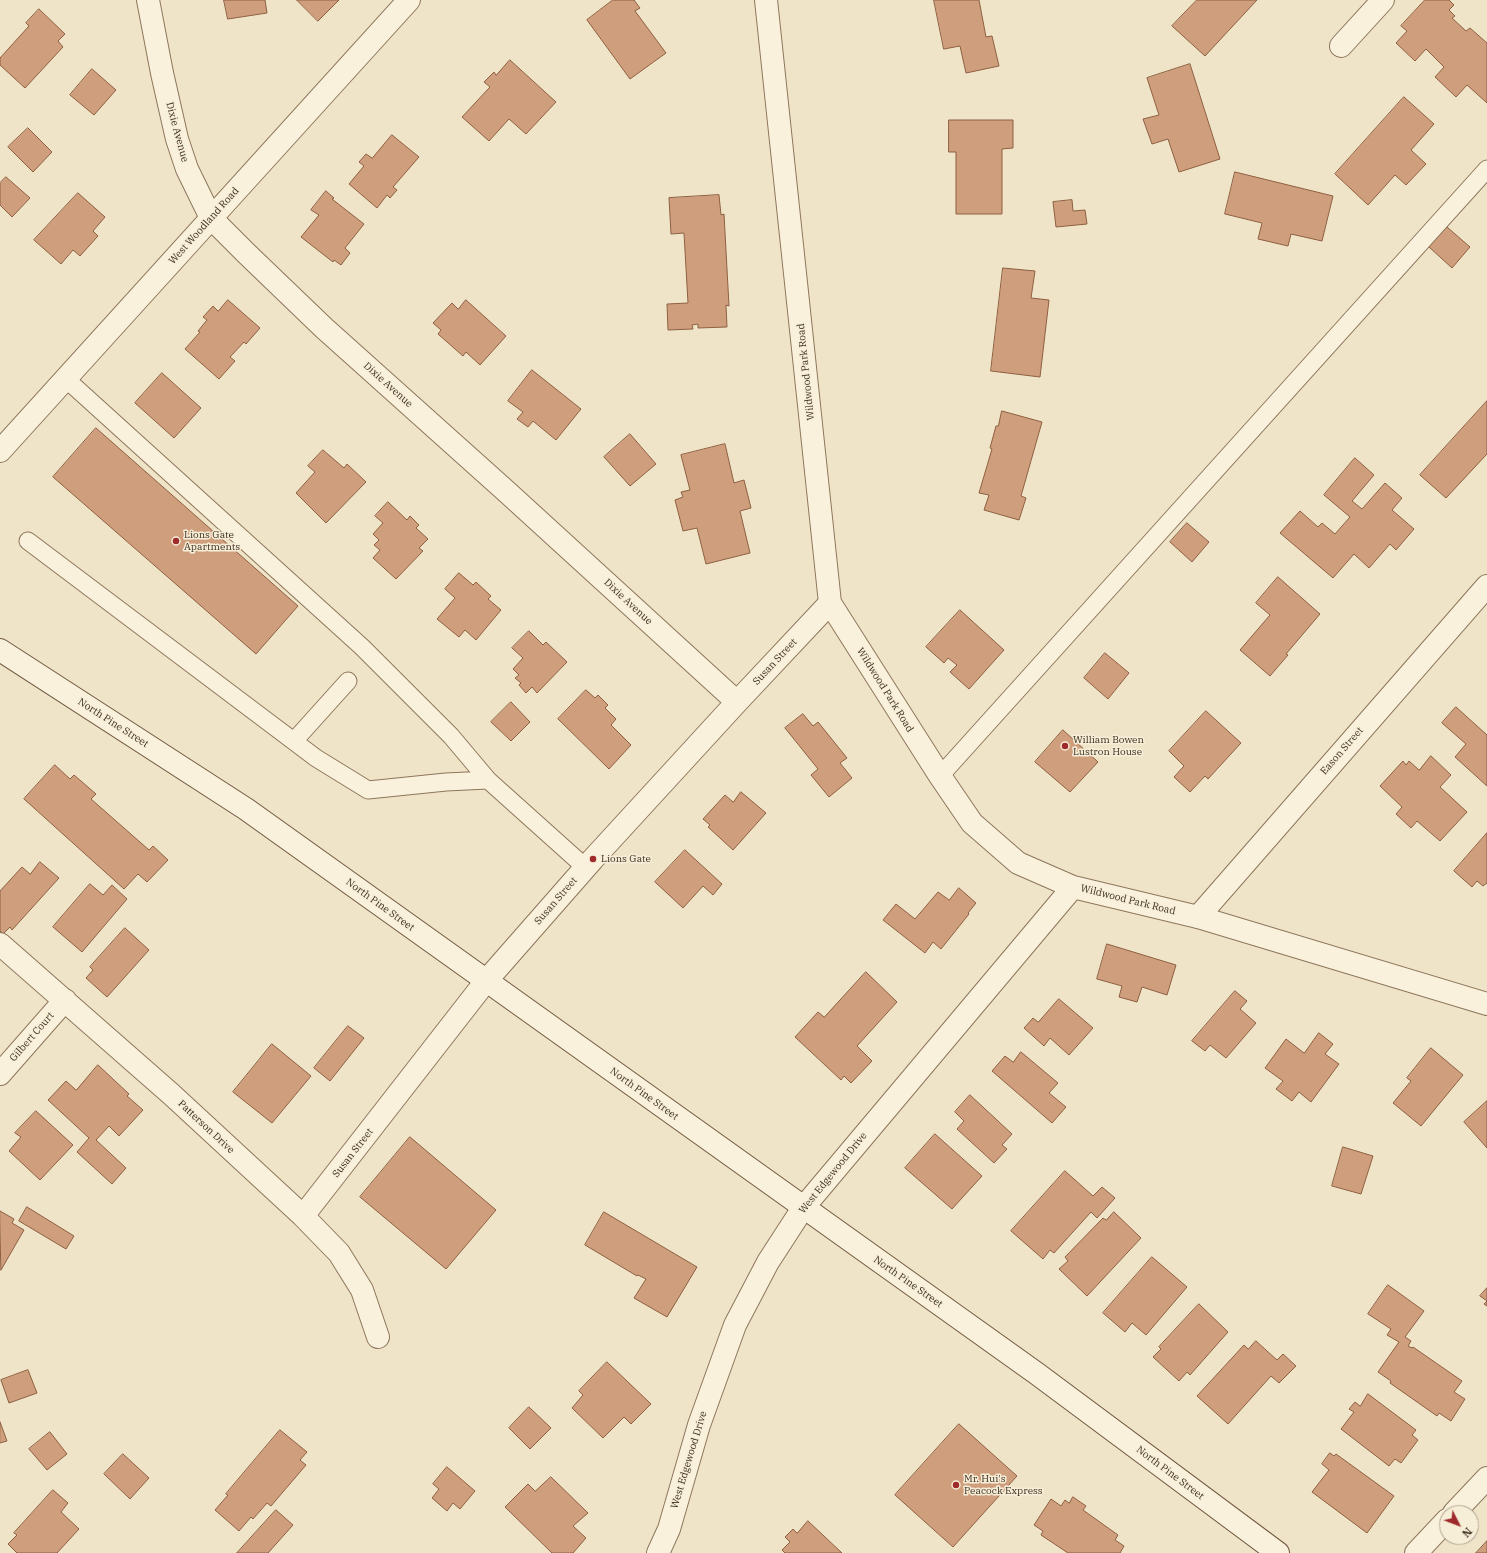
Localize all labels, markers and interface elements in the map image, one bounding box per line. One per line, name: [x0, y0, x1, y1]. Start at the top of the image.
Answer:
street label: Dixie Avenue: [163, 101, 191, 163]
street label: West Woodland Road: [166, 185, 242, 267]
street label: Wildwood Park Road: [795, 323, 817, 421]
street label: Dixie Avenue: [361, 360, 415, 410]
place label: Lions Gate Apartments: [184, 529, 240, 552]
marker: Lions Gate Apartments: [171, 536, 181, 546]
street label: Dixie Avenue: [601, 577, 655, 627]
street label: Susan Street: [750, 636, 800, 688]
street label: Wildwood Park Road: [854, 646, 916, 734]
street label: North Pine Street: [76, 696, 150, 750]
street label: Eason Street: [1318, 725, 1366, 777]
place label: William Bowen Lustron House: [1073, 734, 1144, 758]
marker: William Bowen Lustron House: [1060, 741, 1070, 751]
place label: Lions Gate: [601, 853, 651, 865]
marker: Lions Gate: [588, 854, 598, 864]
street label: Susan Street: [532, 875, 580, 927]
street label: North Pine Street: [343, 876, 417, 934]
street label: Wildwood Park Road: [1079, 882, 1177, 918]
street label: Gilbert Court: [7, 1010, 57, 1064]
street label: North Pine Street: [607, 1065, 681, 1123]
street label: Patterson Drive: [175, 1098, 237, 1156]
street label: Susan Street: [330, 1126, 376, 1180]
street label: West Edgewood Drive: [796, 1130, 870, 1216]
street label: North Pine Street: [871, 1254, 945, 1310]
street label: West Edgewood Drive: [668, 1410, 710, 1510]
street label: North Pine Street: [1134, 1444, 1206, 1502]
place label: Mr. Hui's Peacock Express: [964, 1473, 1043, 1496]
marker: Mr. Hui's Peacock Express: [951, 1480, 961, 1490]
north arrow: [1439, 1505, 1479, 1545]
text: N: [1459, 1524, 1475, 1540]

